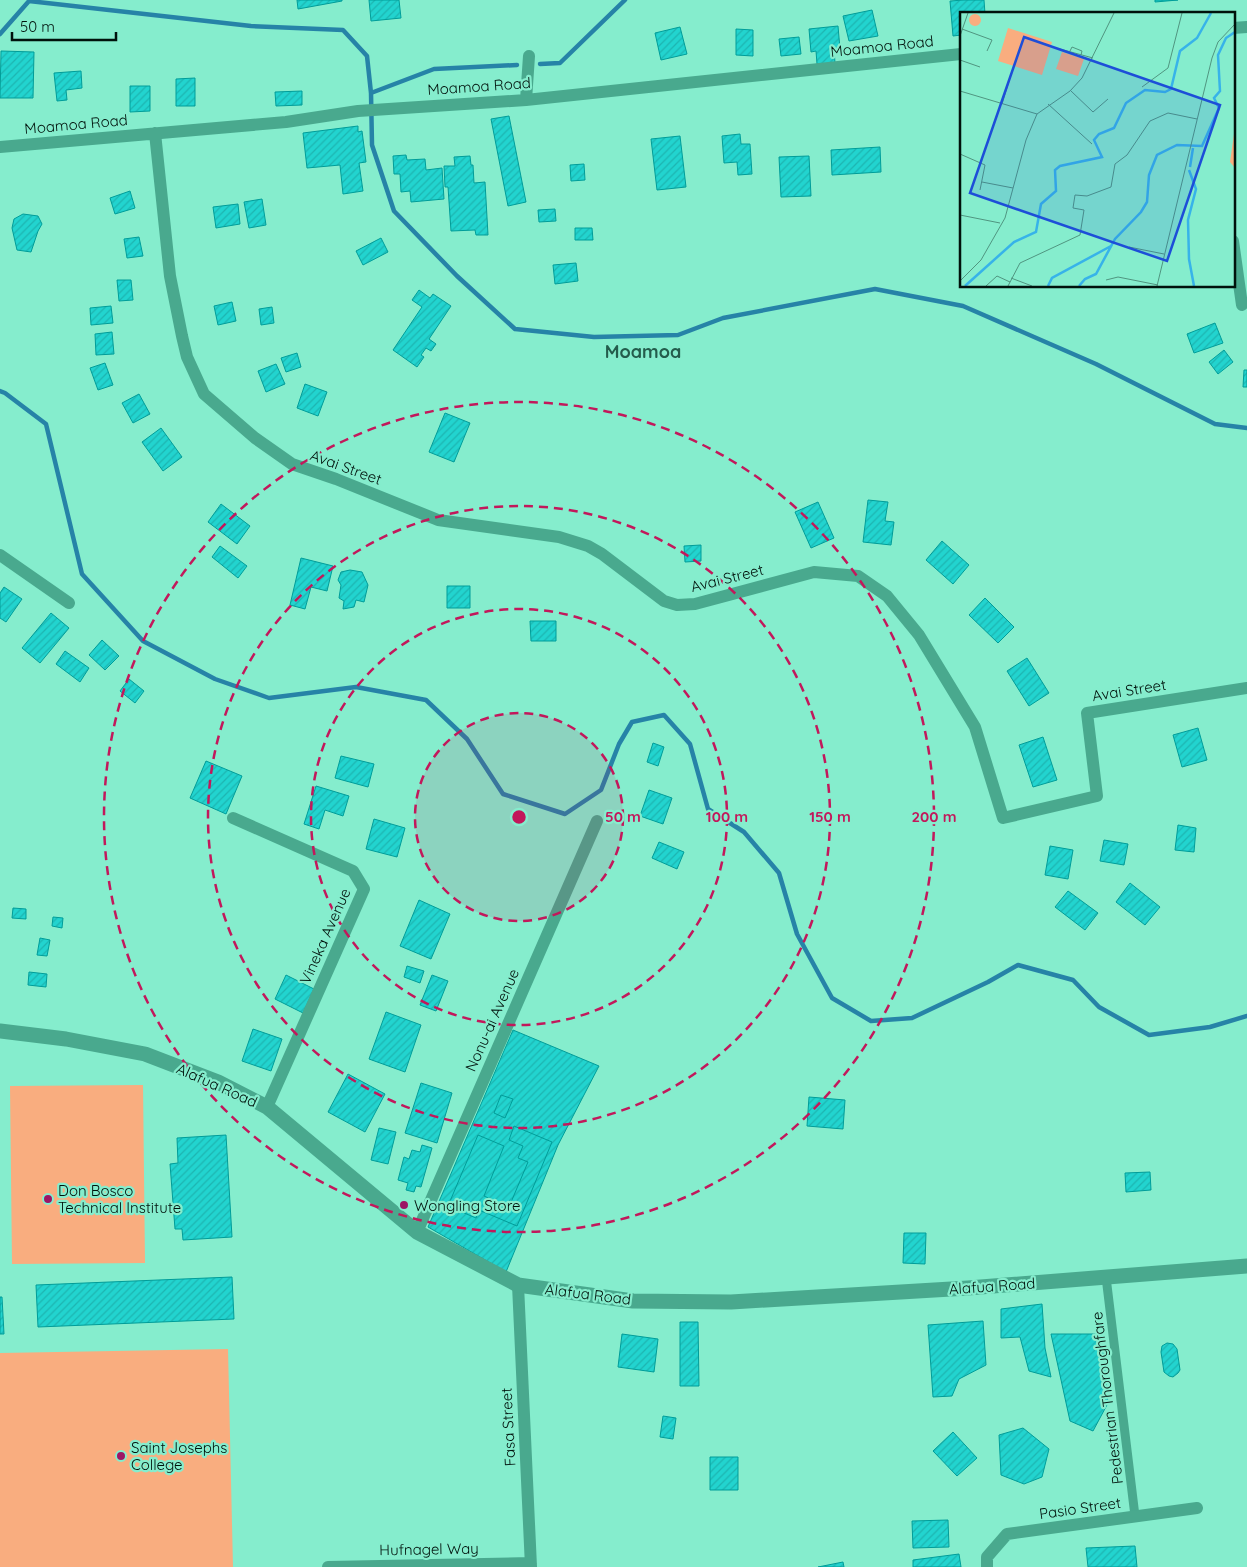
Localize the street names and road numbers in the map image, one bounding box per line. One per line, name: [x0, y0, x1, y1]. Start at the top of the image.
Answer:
street label: Moamoa Road: [829, 31, 935, 61]
street label: Moamoa Road: [427, 73, 531, 99]
street label: Moamoa Road: [24, 110, 128, 138]
street label: Avai Street: [308, 445, 384, 489]
street label: Avai Street: [689, 560, 765, 596]
street label: Avai Street: [1091, 675, 1167, 705]
street label: Vineka Avenue: [295, 885, 355, 987]
street label: Nonu-ai Avenue: [461, 966, 523, 1074]
street label: Alafua Road: [174, 1059, 260, 1111]
street label: Alafua Road: [948, 1274, 1036, 1298]
street label: Alafua Road: [544, 1279, 632, 1309]
street label: Pedestrian Thoroughfare: [1087, 1311, 1127, 1485]
street label: Fasa Street: [496, 1387, 520, 1467]
street label: Pasio Street: [1038, 1493, 1122, 1523]
street label: Hufnagel Way: [379, 1539, 479, 1559]

